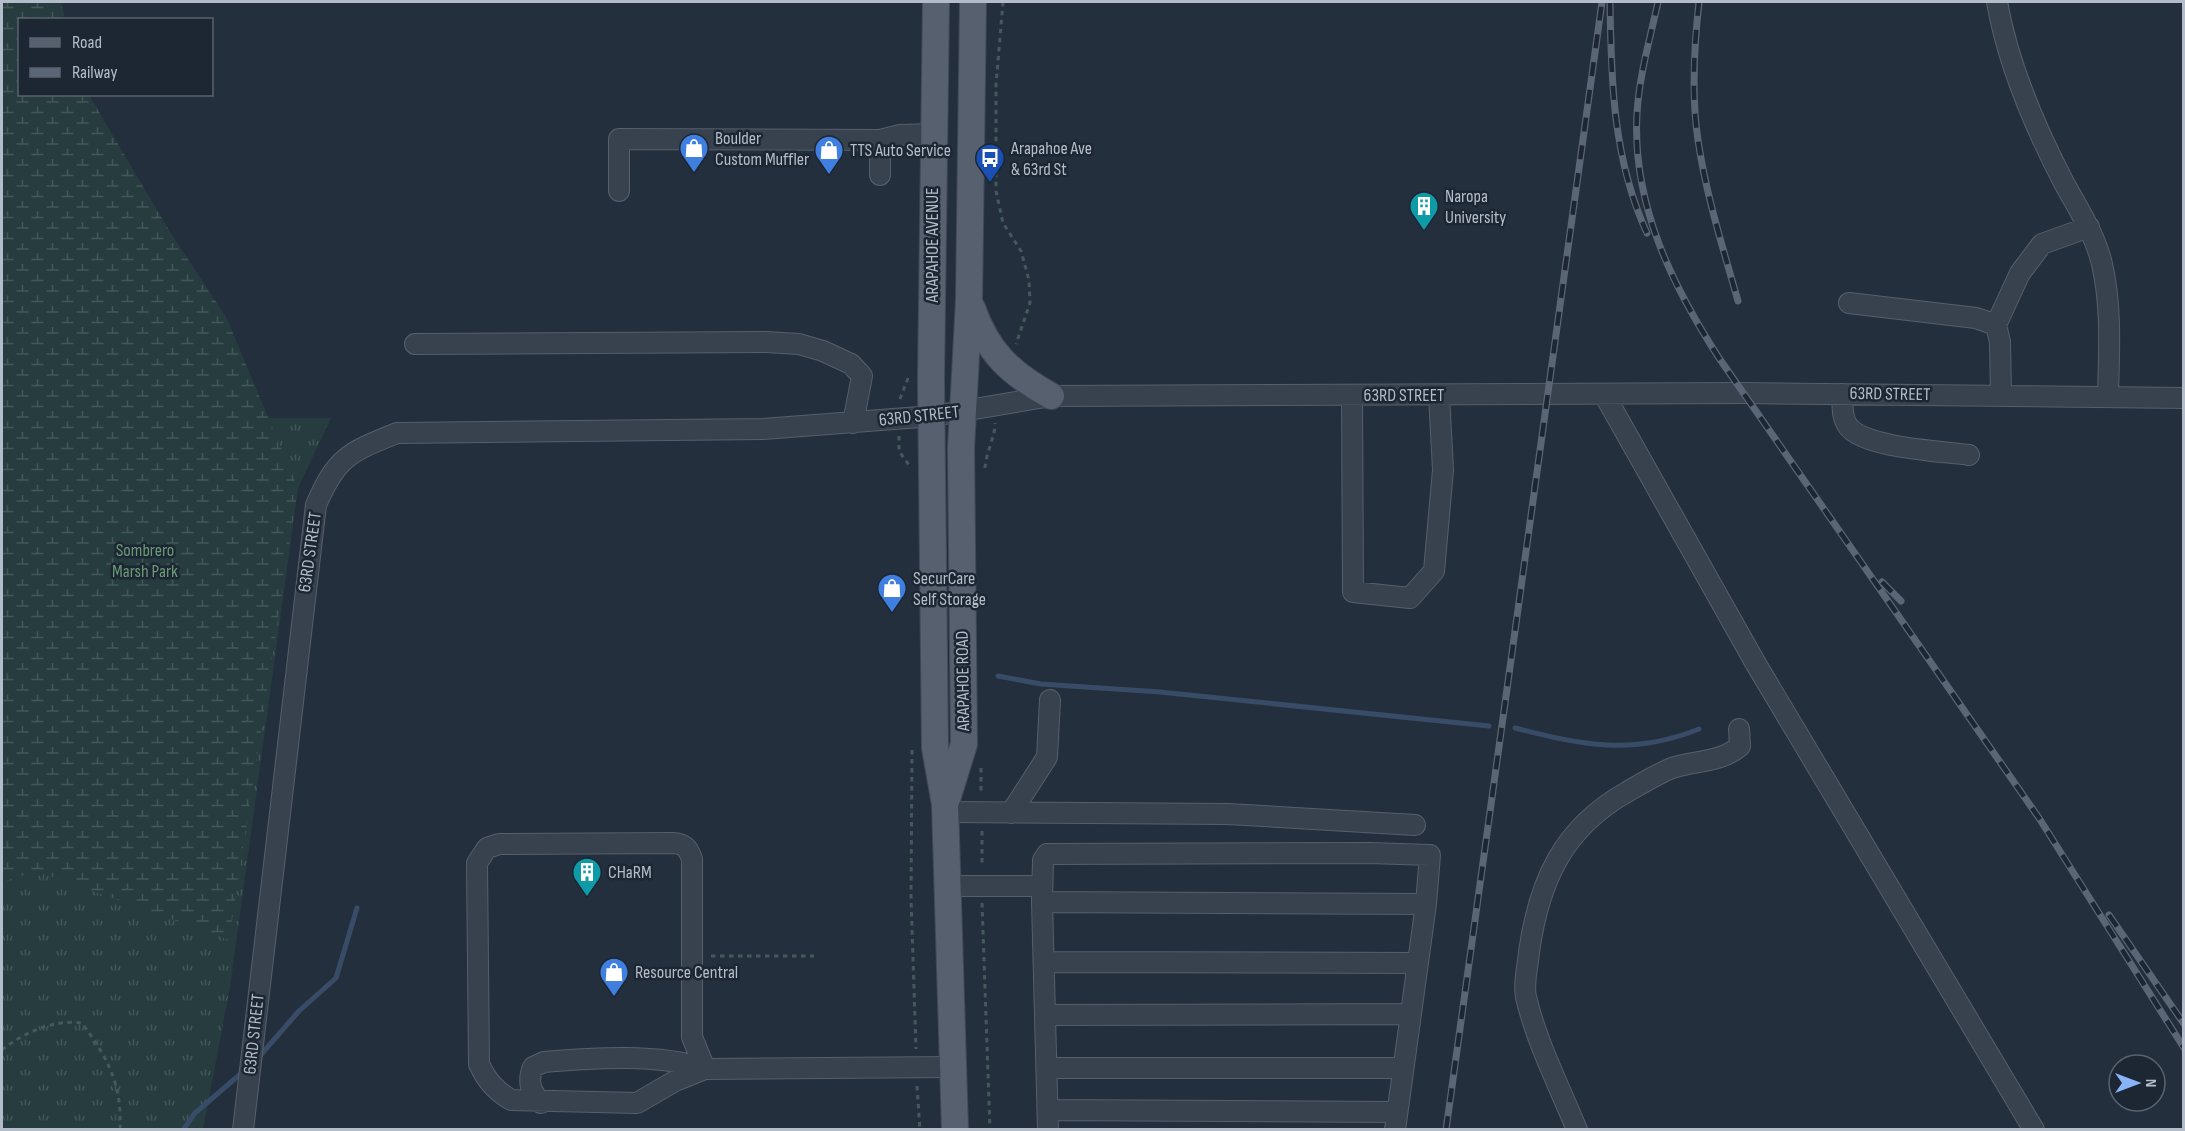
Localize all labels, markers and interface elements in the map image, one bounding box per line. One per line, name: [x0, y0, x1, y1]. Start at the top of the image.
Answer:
legend: [18, 18, 213, 96]
text: Road: [72, 32, 102, 53]
text: Railway: [72, 62, 117, 83]
place label: Boulder Custom Muffler: [715, 128, 809, 170]
shop icon: Boulder Custom Muffler: [678, 132, 710, 174]
shop icon: TTS Auto Service: [813, 134, 845, 176]
place label: Arapahoe Ave & 63rd St: [1010, 138, 1092, 180]
place label: TTS Auto Service: [850, 140, 951, 161]
bus stop icon: Arapahoe Ave & 63rd St: [974, 142, 1006, 184]
place label: Naropa University: [1445, 186, 1506, 228]
street label: ARAPAHOE AVENUE: [922, 188, 943, 303]
building icon: Naropa University: [1408, 190, 1440, 232]
street label: 63RD STREET: [1849, 383, 1931, 405]
street label: 63RD STREET: [1364, 385, 1444, 406]
street label: 63RD STREET: [878, 401, 960, 431]
street label: 63RD STREET: [294, 511, 326, 593]
park label: Sombrero Marsh Park: [112, 540, 178, 582]
place label: SecurCare Self Storage: [913, 568, 986, 610]
shop icon: SecurCare Self Storage: [876, 572, 908, 614]
street label: ARAPAHOE ROAD: [952, 631, 974, 732]
building icon: CHaRM: [571, 856, 603, 898]
place label: CHaRM: [608, 862, 652, 883]
shop icon: Resource Central: [598, 956, 630, 998]
place label: Resource Central: [635, 962, 738, 983]
street label: 63RD STREET: [239, 993, 269, 1075]
north arrow: [2107, 1053, 2167, 1113]
text: N: [2141, 1079, 2160, 1087]

